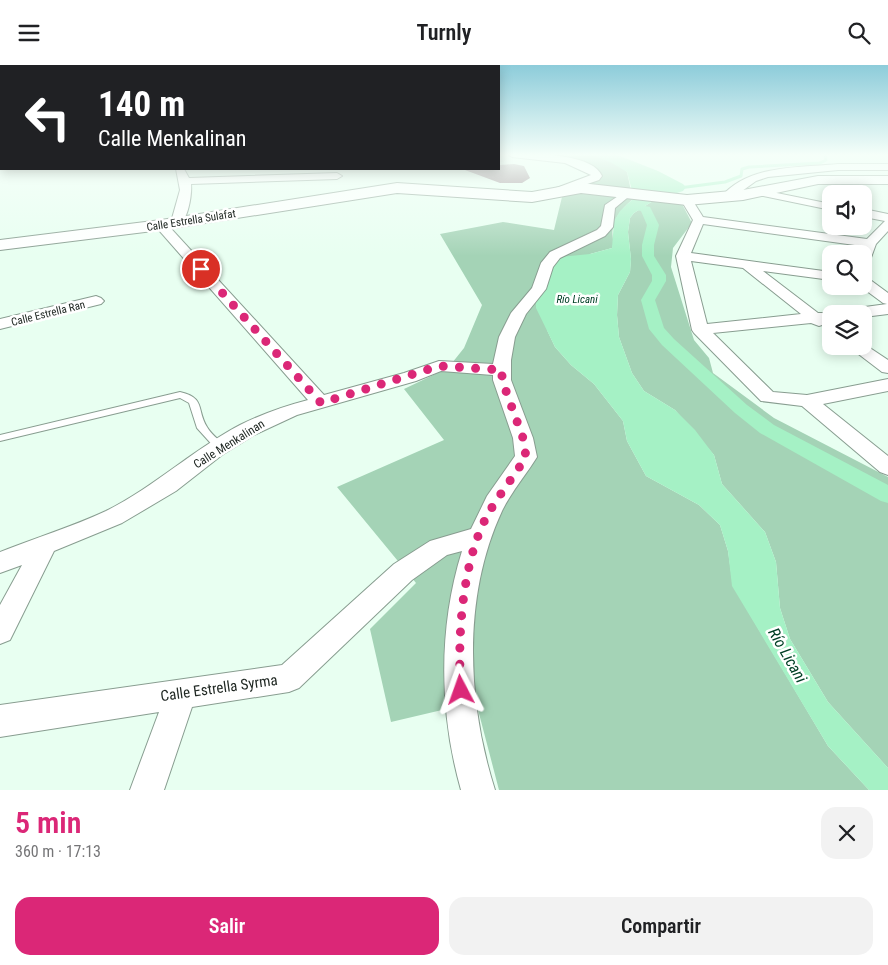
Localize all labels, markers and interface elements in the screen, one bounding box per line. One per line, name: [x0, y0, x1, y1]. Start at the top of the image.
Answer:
icon: menu: [15, 19, 43, 47]
icon: search: [845, 19, 873, 47]
text: Turnly: [417, 20, 471, 45]
text: 140 m: [98, 84, 185, 125]
icon: left: [15, 85, 80, 150]
text: Calle Menkalinan: [98, 126, 246, 151]
map controls: [822, 185, 872, 355]
button: sound: [822, 185, 872, 235]
street label: Calle Estrella Sulafat: [146, 207, 237, 234]
button: search: [822, 245, 872, 295]
pin: [180, 248, 222, 290]
icon: arrive: [187, 255, 215, 283]
water label: Río Licani: [556, 293, 598, 306]
street label: Calle Estrella Ran: [10, 298, 86, 329]
button: layers: [822, 305, 872, 355]
street label: Calle Menkalinan: [191, 417, 267, 471]
water label: Río Licani: [764, 625, 811, 686]
position arrow: [434, 663, 486, 715]
street label: Calle Estrella Syrma: [159, 671, 279, 705]
text: 5 min: [15, 805, 81, 840]
button: close: [821, 807, 873, 859]
text: 360 m · 17:13: [15, 842, 101, 861]
button: Salir: [15, 897, 439, 955]
button: Compartir: [449, 897, 873, 955]

